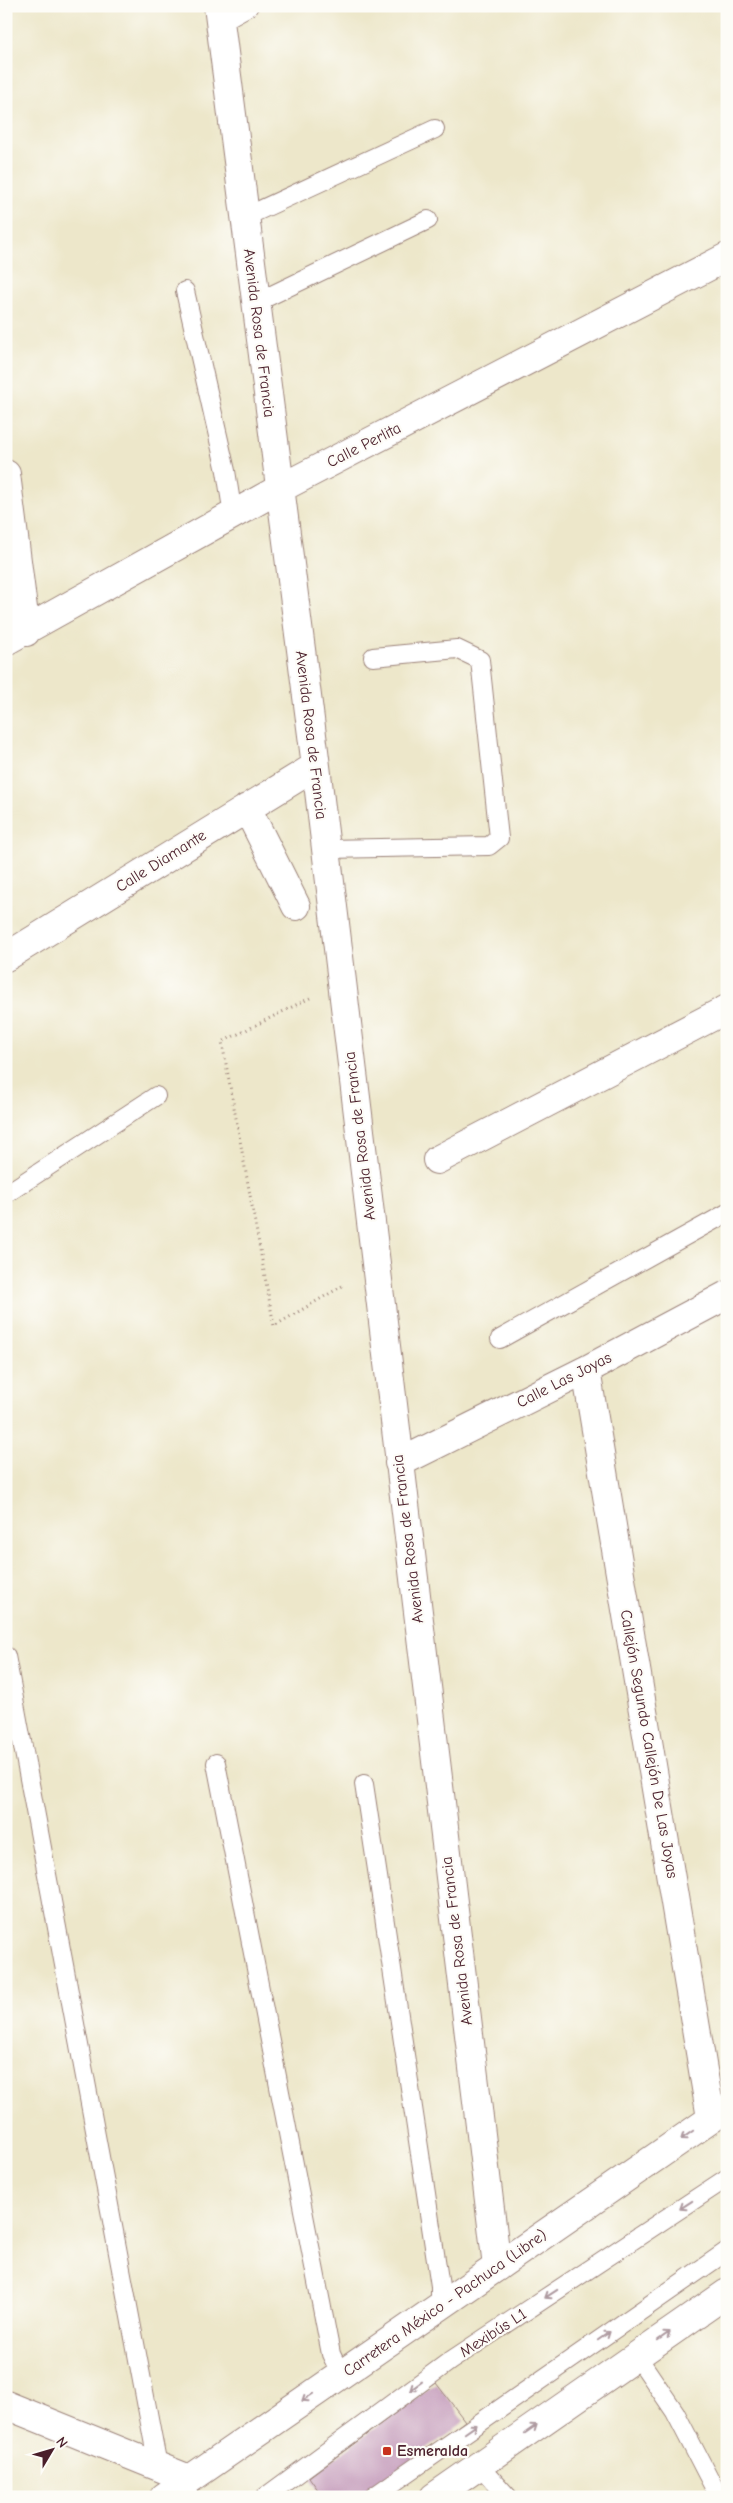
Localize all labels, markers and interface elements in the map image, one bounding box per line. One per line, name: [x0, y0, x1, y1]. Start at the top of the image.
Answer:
street label: Avenida Rosa de Francia: [240, 248, 278, 418]
street label: Calle Perlita: [324, 419, 404, 471]
street label: Avenida Rosa de Francia: [292, 650, 330, 820]
street label: Calle Diamante: [113, 826, 209, 896]
street label: Avenida Rosa de Francia: [341, 1051, 379, 1221]
street label: Calle Las Joyas: [514, 1348, 615, 1412]
street label: Avenida Rosa de Francia: [389, 1454, 427, 1624]
street label: Callejón Segundo Callejón De Las Joyas: [616, 1608, 682, 1880]
street label: Avenida Rosa de Francia: [438, 1856, 476, 2026]
one-way arrow: [680, 2130, 694, 2140]
one-way arrow: [679, 2200, 693, 2210]
street label: Carretera México - Pachuca (Libre): [340, 2226, 550, 2380]
one-way arrow: [544, 2290, 558, 2300]
street label: Mexibús L1: [456, 2305, 530, 2361]
one-way arrow: [597, 2331, 611, 2341]
one-way arrow: [657, 2331, 671, 2341]
one-way arrow: [409, 2381, 423, 2391]
one-way arrow: [301, 2392, 315, 2402]
one-way arrow: [464, 2424, 478, 2434]
one-way arrow: [524, 2424, 538, 2434]
north arrow: [28, 2426, 78, 2476]
text: N: [52, 2433, 71, 2451]
place label: Esmeralda: [397, 2442, 468, 2460]
marker: Esmeralda: [381, 2445, 393, 2457]

